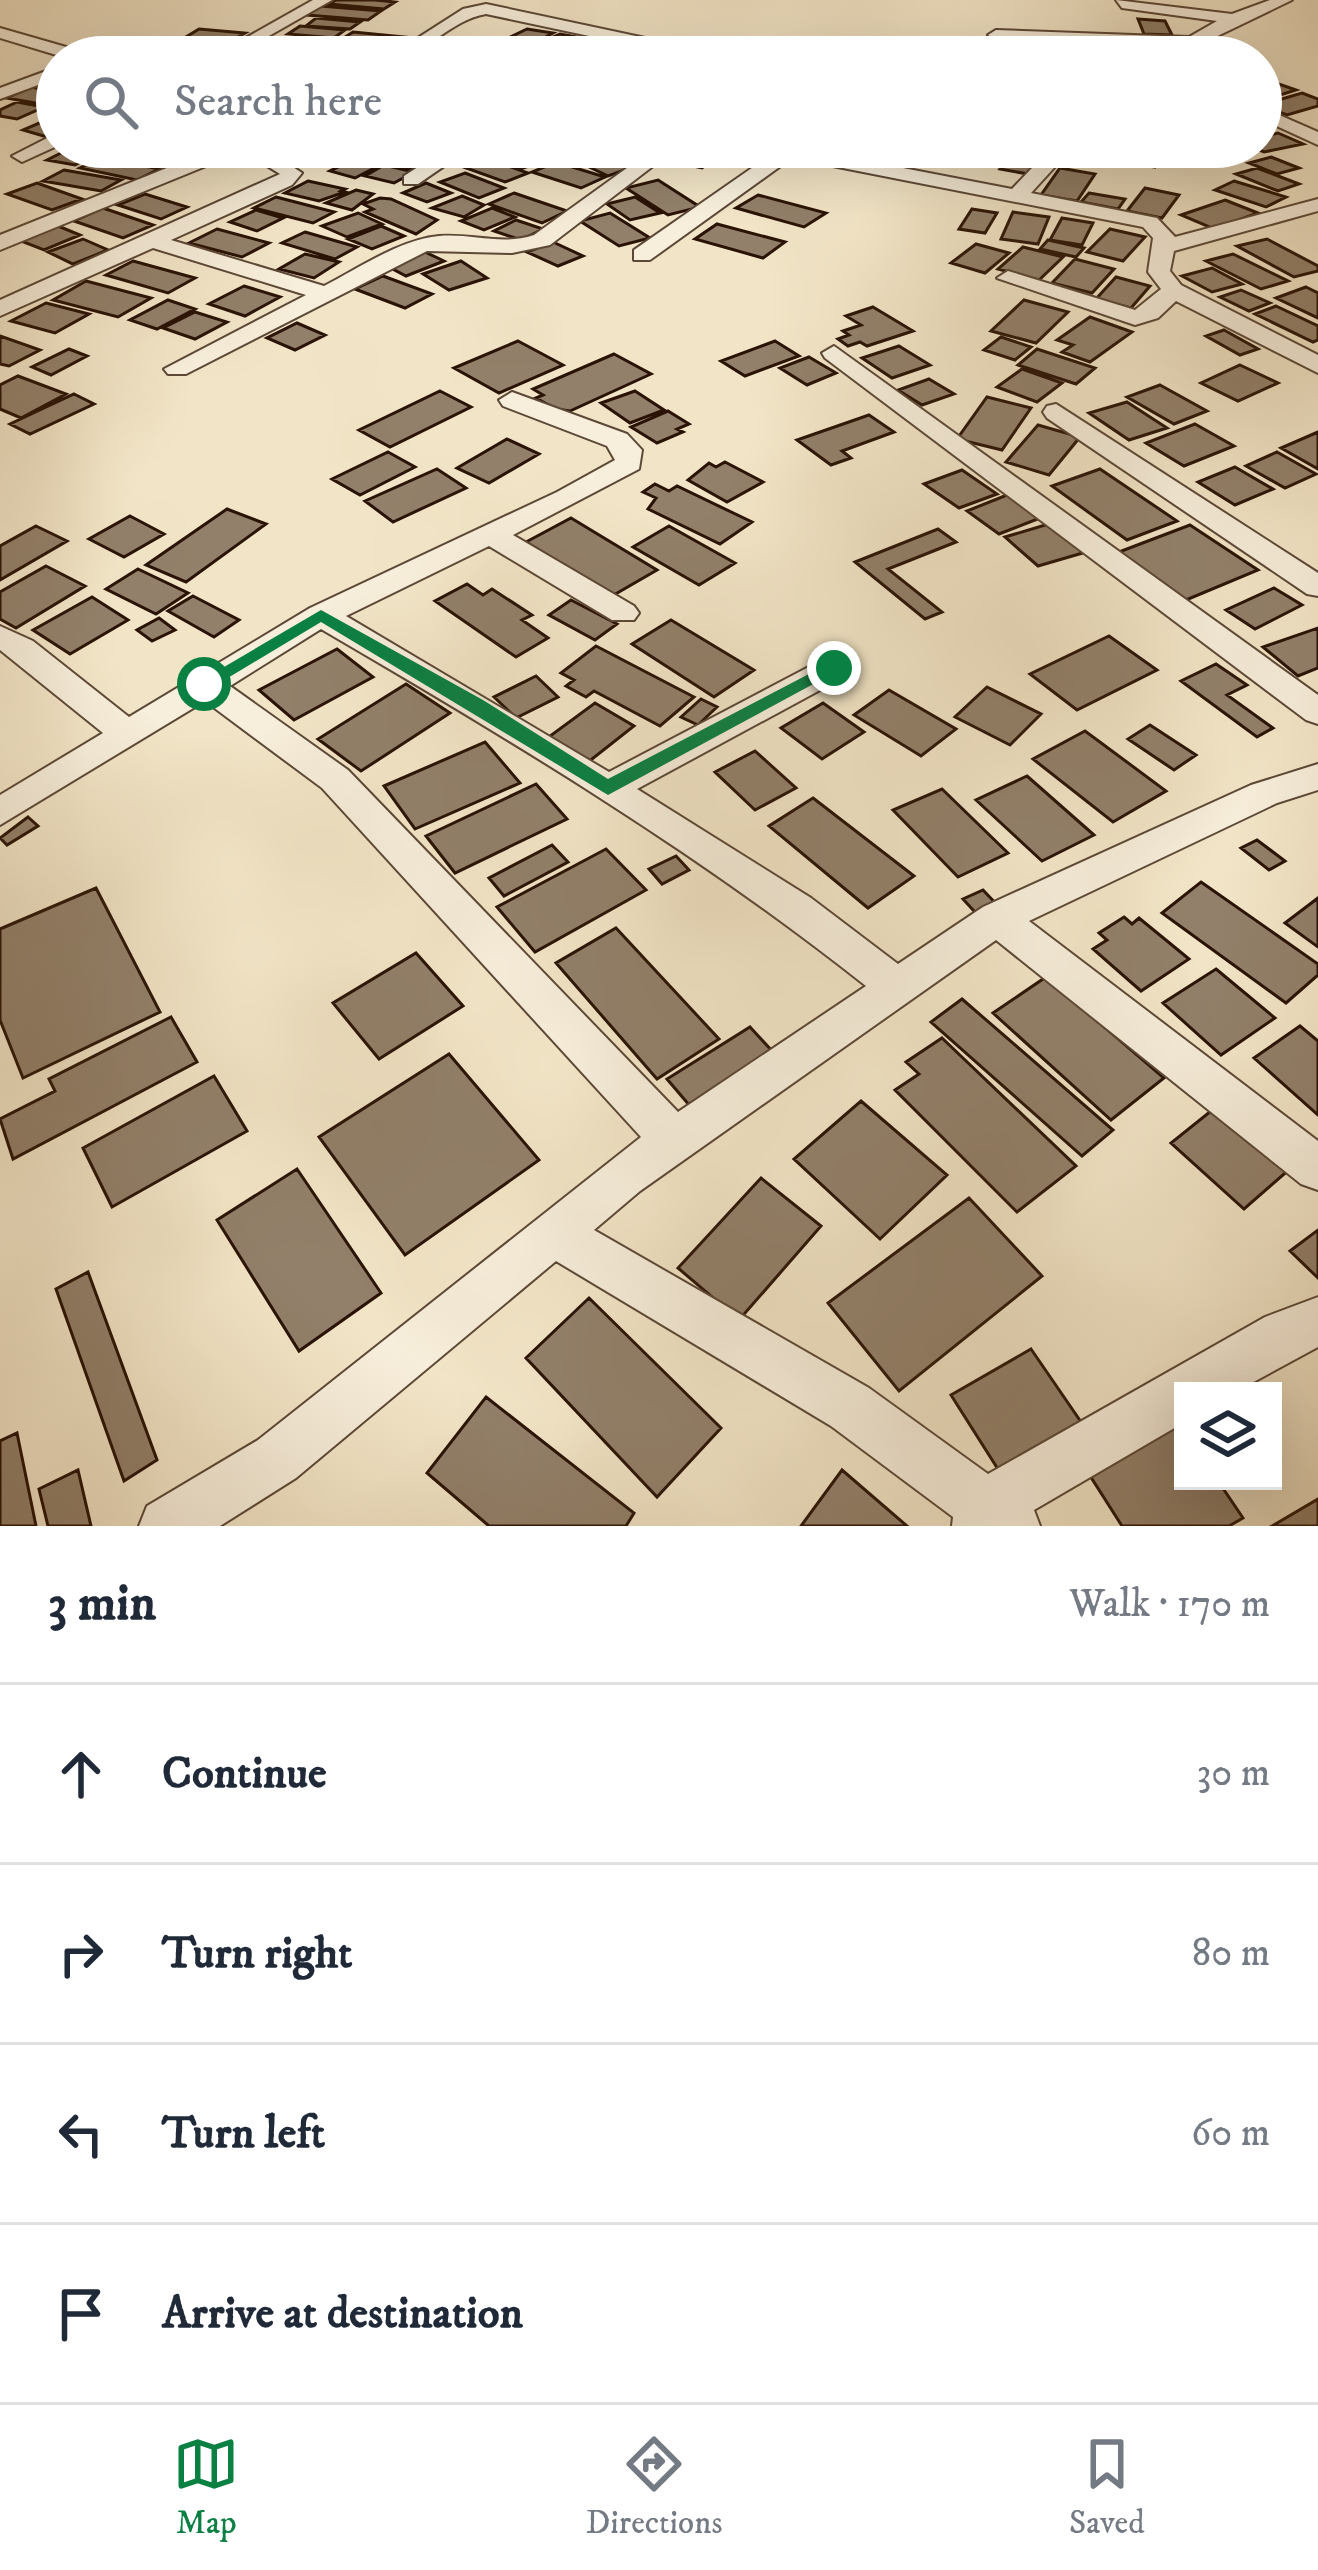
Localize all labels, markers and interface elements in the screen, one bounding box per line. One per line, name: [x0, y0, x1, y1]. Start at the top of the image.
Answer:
search box: [36, 36, 1282, 168]
icon: search: [78, 69, 144, 135]
text: Search here: [174, 74, 382, 130]
route end: [807, 641, 861, 695]
route start: [177, 657, 231, 711]
map controls: [1174, 1382, 1282, 1490]
button: layers: [1174, 1382, 1282, 1490]
text: 3 min: [48, 1572, 156, 1636]
text: Walk · 170 m: [1069, 1580, 1270, 1629]
icon: ahead: [48, 1741, 114, 1807]
text: Continue: [162, 1746, 327, 1802]
text: 30 m: [1197, 1749, 1270, 1798]
icon: right: [48, 1921, 114, 1987]
text: Turn right: [162, 1926, 352, 1982]
text: 80 m: [1192, 1929, 1270, 1978]
icon: left: [48, 2101, 114, 2167]
text: Turn left: [162, 2106, 325, 2162]
text: 60 m: [1191, 2109, 1270, 2158]
icon: arrive: [48, 2281, 114, 2347]
text: Arrive at destination: [162, 2286, 523, 2342]
tab: Map: [173, 2431, 239, 2544]
tab: Directions: [586, 2431, 722, 2544]
tab: Saved: [1069, 2431, 1145, 2544]

